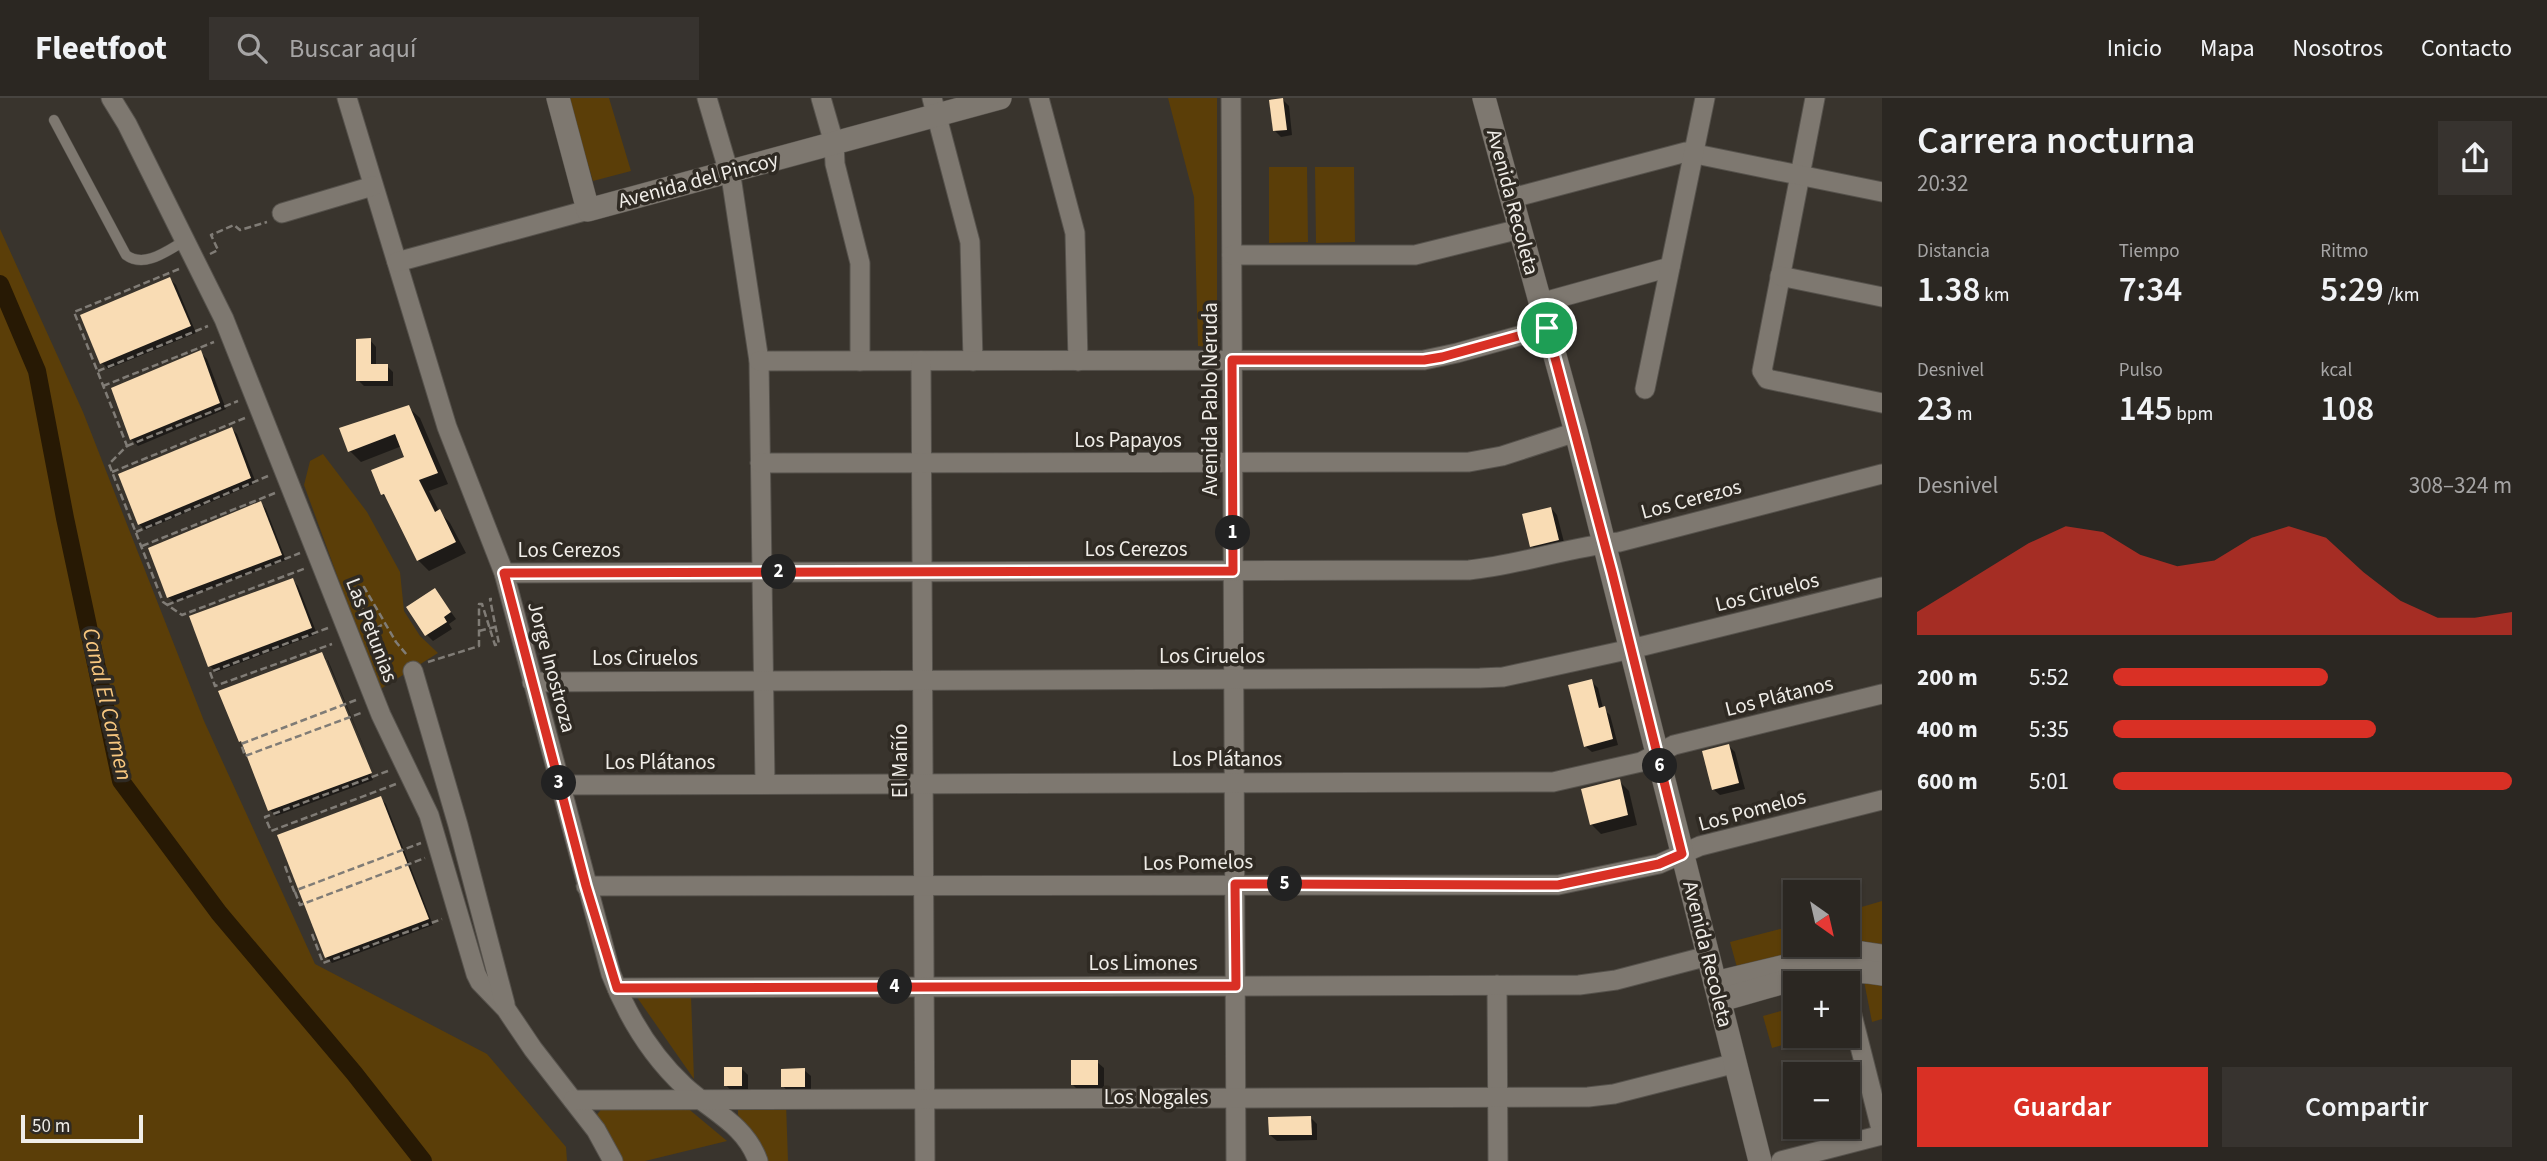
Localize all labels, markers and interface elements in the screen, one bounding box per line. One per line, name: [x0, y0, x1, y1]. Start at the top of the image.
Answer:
search box: [209, 17, 699, 80]
text: Fleetfoot: [35, 25, 167, 72]
icon: search: [233, 29, 271, 67]
text: Buscar aquí: [289, 30, 416, 67]
text: Inicio: [2107, 31, 2162, 66]
text: Mapa: [2200, 31, 2255, 66]
text: Nosotros: [2293, 31, 2383, 66]
text: Contacto: [2421, 31, 2512, 66]
text: Carrera nocturna: [1917, 114, 2195, 168]
button: share: [2438, 121, 2512, 195]
street label: Avenida Recoleta: [1479, 126, 1547, 278]
street label: Avenida del Pincoy: [614, 144, 782, 216]
text: 20:32: [1917, 167, 1968, 200]
text: Distancia: [1917, 238, 1990, 265]
text: Tiempo: [2119, 238, 2180, 265]
text: Ritmo: [2320, 238, 2368, 265]
text: 1.38: [1917, 265, 1981, 315]
text: 7:34: [2119, 265, 2182, 315]
text: 5:29: [2320, 265, 2384, 315]
text: km: [1981, 282, 2009, 309]
text: /km: [2384, 282, 2419, 309]
pin: [1517, 298, 1577, 358]
street label: Avenida Pablo Neruda: [1195, 302, 1225, 496]
icon: arrive: [1528, 309, 1566, 347]
text: Desnivel: [1917, 357, 1984, 384]
text: Pulso: [2119, 357, 2163, 384]
text: kcal: [2320, 357, 2352, 384]
text: 23: [1917, 384, 1953, 434]
text: 145: [2119, 384, 2173, 434]
text: 108: [2320, 384, 2374, 434]
text: m: [1953, 401, 1972, 428]
text: bpm: [2173, 401, 2213, 428]
street label: Los Papayos: [1074, 425, 1182, 455]
text: Desnivel: [1917, 469, 1998, 502]
text: 308–324 m: [2409, 469, 2512, 502]
street label: Los Cerezos: [1637, 471, 1745, 527]
pin: 1: [1216, 516, 1250, 550]
text: 1: [1227, 519, 1238, 546]
street label: Los Cerezos: [1084, 534, 1188, 564]
street label: Los Cerezos: [517, 535, 621, 565]
pin: 2: [762, 554, 796, 589]
text: 2: [773, 558, 784, 585]
street label: Los Ciruelos: [1712, 565, 1822, 619]
street label: Las Petunias: [338, 573, 406, 687]
street label: Jorge Inostroza: [520, 598, 584, 736]
water label: Canal El Carmen: [74, 624, 141, 784]
street label: Los Ciruelos: [1159, 641, 1265, 671]
street label: Los Ciruelos: [592, 643, 698, 673]
text: 200 m: [1917, 661, 1978, 694]
text: 5:52: [2029, 661, 2069, 694]
street label: Los Plátanos: [1722, 668, 1837, 724]
text: 400 m: [1917, 713, 1978, 746]
text: 5:35: [2029, 713, 2069, 746]
street label: El Mañío: [885, 724, 915, 798]
street label: Los Plátanos: [1172, 744, 1283, 774]
street label: Los Plátanos: [605, 747, 716, 777]
pin: 6: [1642, 748, 1678, 784]
text: 6: [1654, 752, 1665, 779]
text: 600 m: [1917, 765, 1978, 798]
text: 5:01: [2029, 765, 2069, 798]
pin: 3: [542, 766, 576, 800]
text: 3: [553, 769, 564, 796]
street label: Los Pomelos: [1695, 781, 1809, 839]
street label: Los Pomelos: [1143, 846, 1254, 878]
pin: 5: [1268, 866, 1302, 902]
text: 5: [1279, 870, 1290, 897]
street label: Avenida Recoleta: [1675, 878, 1741, 1030]
north arrow: [1783, 880, 1860, 957]
map controls: [1783, 880, 1860, 1139]
street label: Los Limones: [1088, 948, 1198, 978]
pin: 4: [878, 970, 912, 1004]
button: +: [1783, 971, 1860, 1048]
text: 4: [889, 973, 900, 1000]
button: −: [1783, 1062, 1860, 1139]
button: Guardar: [1917, 1067, 2208, 1147]
button: Compartir: [2222, 1067, 2512, 1147]
street label: Los Nogales: [1104, 1082, 1209, 1112]
scale bar: [21, 1112, 144, 1144]
text: 50 m: [32, 1113, 70, 1140]

